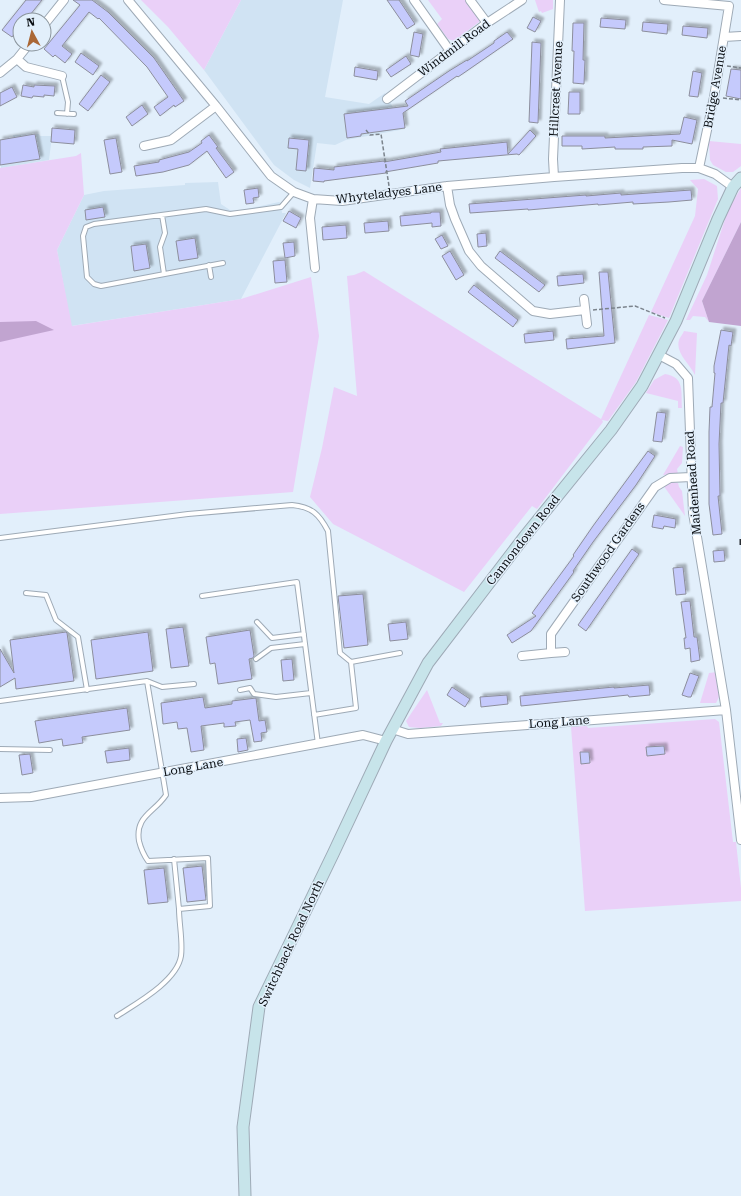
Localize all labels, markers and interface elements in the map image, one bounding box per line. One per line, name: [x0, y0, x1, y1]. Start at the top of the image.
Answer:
north arrow: [12, 12, 52, 52]
text: N: [26, 16, 36, 30]
street label: Windmill Road: [415, 16, 493, 80]
street label: Hillcrest Avenue: [547, 41, 566, 137]
street label: Bridge Avenue: [701, 44, 729, 129]
street label: Whyteladyes Lane: [335, 180, 443, 206]
street label: Maidenhead Road: [682, 430, 704, 536]
street label: Cannondown Road: [483, 492, 563, 588]
street label: Southwood Gardens: [568, 499, 648, 604]
street label: Long Lane: [528, 713, 590, 731]
street label: Long Lane: [162, 755, 225, 779]
street label: Switchback Road North: [256, 877, 327, 1008]

